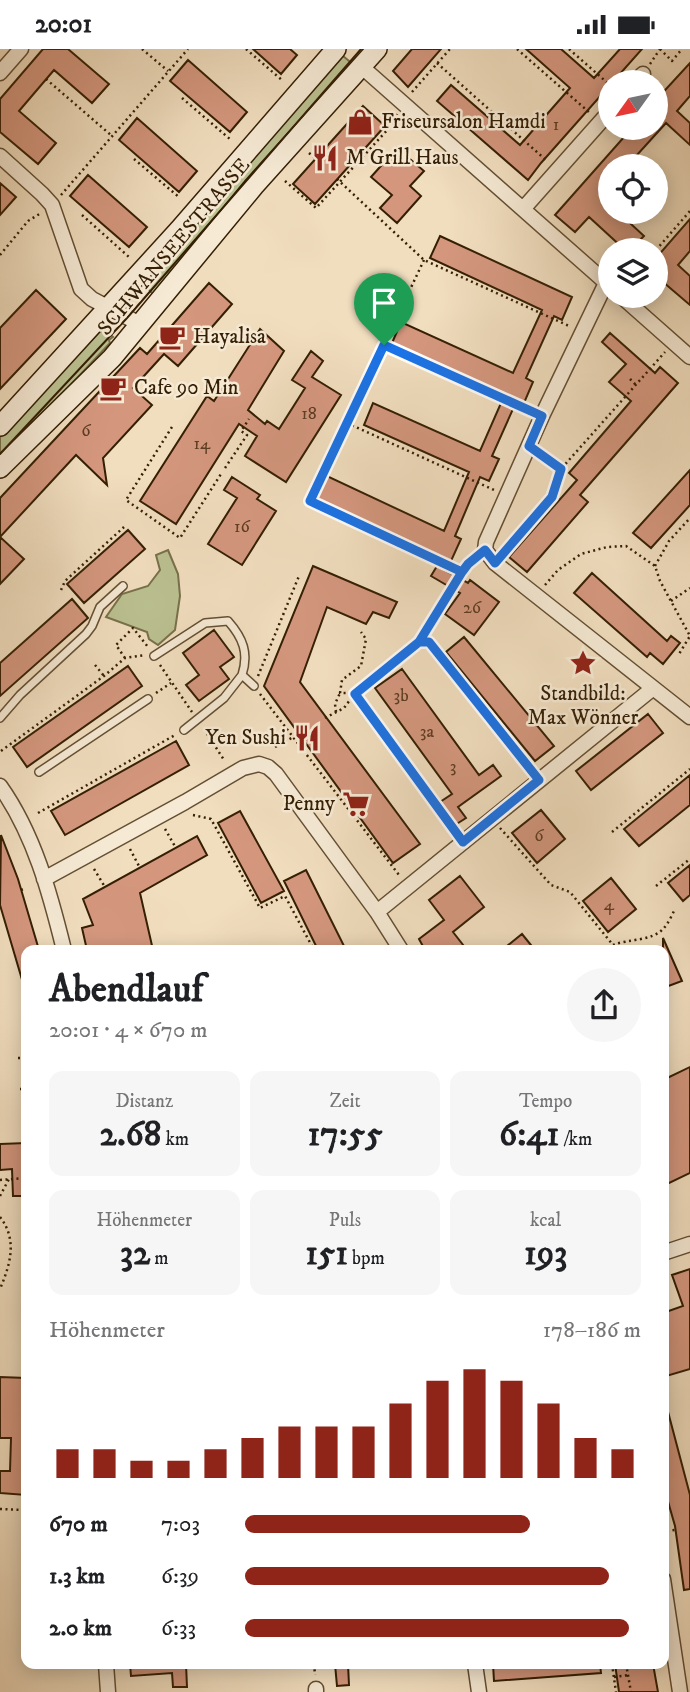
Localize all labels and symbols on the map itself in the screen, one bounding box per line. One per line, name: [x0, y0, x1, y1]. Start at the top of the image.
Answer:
north arrow: [598, 70, 668, 140]
shop icon: Friseursalon Hamdi: [345, 107, 375, 137]
place label: Friseursalon Hamdi: [381, 109, 546, 135]
house number: 1: [553, 114, 559, 136]
restaurant icon: M Grill Haus: [310, 143, 340, 173]
place label: M Grill Haus: [346, 145, 458, 171]
street label: SCHWANSEESTRASSE: [92, 153, 256, 341]
pin: [354, 273, 414, 345]
cafe icon: Hayalisa: [157, 322, 187, 352]
place label: Hayalisa: [193, 324, 266, 350]
cafe icon: Cafe 90 Min: [98, 373, 128, 403]
place label: Cafe 90 Min: [134, 375, 239, 401]
house number: 18: [301, 403, 317, 425]
house number: 6: [81, 420, 91, 442]
house number: 14: [194, 433, 211, 455]
house number: 16: [234, 516, 251, 538]
house number: 26: [463, 597, 482, 619]
place icon: Standbild: Max Wönner: [568, 648, 598, 678]
place label: Standbild: Max Wönner: [528, 681, 638, 731]
house number: 3b: [393, 685, 409, 707]
house number: 3a: [420, 721, 435, 743]
restaurant icon: Yen Sushi: [292, 723, 322, 753]
place label: Yen Sushi: [205, 725, 286, 751]
house number: 3: [450, 756, 456, 778]
supermarket icon: Penny: [341, 789, 371, 819]
place label: Penny: [283, 791, 336, 817]
house number: 6: [534, 825, 544, 847]
house number: 4: [604, 894, 615, 916]

